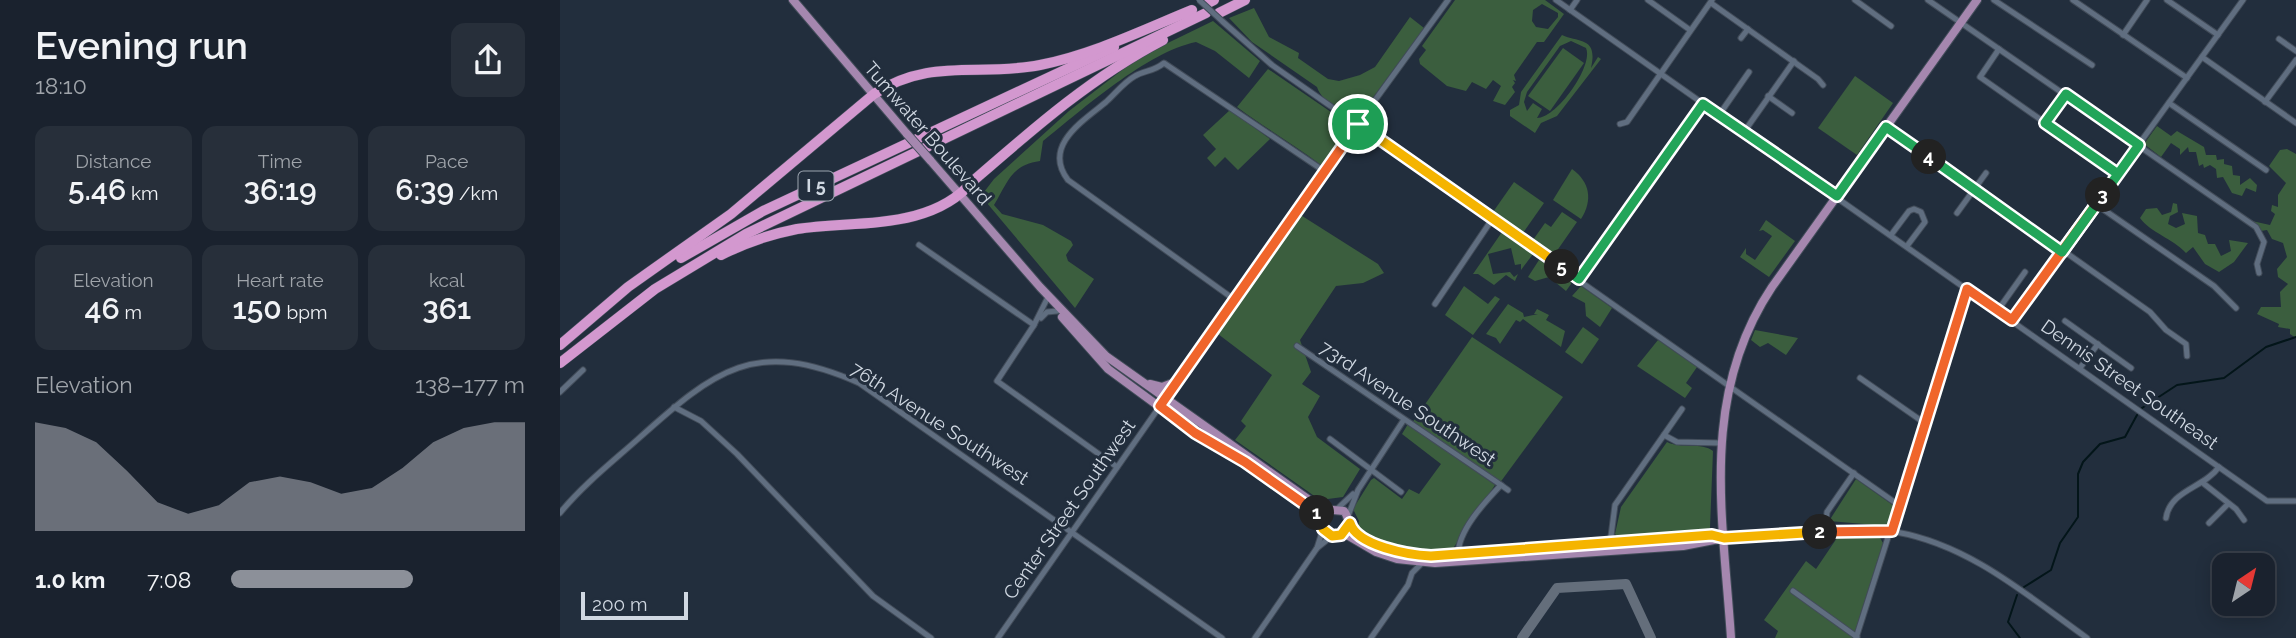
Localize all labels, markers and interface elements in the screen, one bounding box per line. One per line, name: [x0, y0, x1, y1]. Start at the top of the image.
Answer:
text: Evening run: [35, 23, 248, 68]
button: share: [451, 23, 525, 97]
street label: Tumwater Boulevard: [860, 57, 996, 209]
text: 18:10: [35, 72, 87, 99]
pin: [1328, 94, 1388, 154]
icon: arrive: [1339, 105, 1377, 143]
pin: 4: [1912, 140, 1946, 174]
text: 4: [1923, 145, 1934, 167]
text: Distance: [75, 150, 151, 172]
text: Time: [258, 150, 302, 172]
text: Pace: [425, 150, 468, 172]
text: 5.46: [68, 172, 126, 207]
text: 36:19: [243, 172, 317, 207]
text: 6:39: [395, 172, 454, 207]
road number: I 5: [798, 172, 834, 201]
pin: 3: [2086, 178, 2120, 212]
text: km: [126, 182, 159, 204]
text: /km: [454, 182, 498, 204]
text: 3: [2097, 183, 2108, 205]
pin: 5: [1544, 250, 1580, 284]
text: 5: [1556, 255, 1567, 277]
text: Elevation: [73, 269, 154, 291]
text: Heart rate: [236, 269, 324, 291]
text: kcal: [429, 269, 464, 291]
text: 46: [85, 291, 120, 326]
text: 150: [233, 291, 282, 326]
text: 361: [422, 291, 471, 326]
text: m: [120, 301, 142, 323]
text: bpm: [282, 301, 327, 323]
street label: Dennis Street Southeast: [2037, 314, 2223, 454]
street label: 73rd Avenue Southwest: [1316, 336, 1501, 470]
street label: 76th Avenue Southwest: [847, 357, 1034, 489]
text: Elevation: [35, 371, 133, 398]
text: 138–177 m: [415, 371, 525, 398]
street label: Center Street Southwest: [999, 414, 1140, 603]
pin: 1: [1300, 496, 1334, 530]
text: 1: [1312, 501, 1321, 523]
pin: 2: [1802, 514, 1838, 550]
text: 2: [1814, 520, 1825, 542]
north arrow: [2212, 553, 2275, 616]
map controls: [2212, 553, 2275, 616]
text: 1.0 km: [35, 566, 105, 593]
text: 7:08: [147, 566, 191, 593]
scale bar: [581, 589, 688, 621]
text: 200 m: [592, 593, 647, 615]

